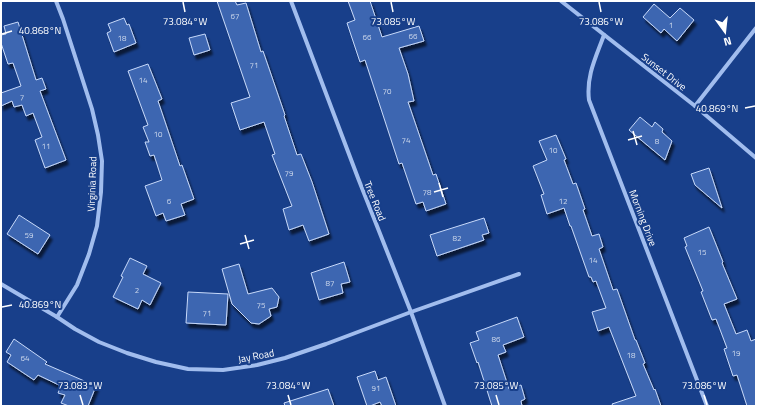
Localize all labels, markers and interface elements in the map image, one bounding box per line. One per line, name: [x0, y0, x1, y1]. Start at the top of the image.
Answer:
house number: 67: [231, 10, 239, 22]
north arrow: [705, 12, 745, 52]
text: 73.084°W: [163, 14, 207, 29]
text: 73.085°W: [371, 14, 415, 29]
text: 73.086°W: [579, 14, 623, 29]
house number: 1: [669, 19, 673, 31]
text: 40.868°N: [19, 23, 61, 38]
house number: 66: [409, 30, 418, 42]
house number: 66: [363, 31, 372, 43]
house number: 18: [118, 32, 127, 44]
text: N: [722, 33, 733, 50]
street label: Sunset Drive: [638, 50, 690, 94]
house number: 71: [250, 59, 258, 71]
house number: 14: [139, 74, 148, 86]
house number: 70: [383, 85, 392, 97]
house number: 7: [20, 91, 24, 103]
text: 40.869°N: [696, 101, 738, 116]
house number: 10: [154, 128, 163, 140]
house number: 74: [402, 134, 411, 146]
house number: 8: [655, 135, 660, 147]
house number: 11: [42, 140, 50, 152]
house number: 10: [549, 144, 558, 156]
street label: Virginia Road: [84, 156, 100, 212]
house number: 79: [285, 167, 294, 179]
street label: Tree Road: [360, 179, 390, 223]
house number: 78: [423, 186, 432, 198]
street label: Morning Drive: [625, 188, 661, 248]
house number: 6: [167, 195, 172, 207]
house number: 12: [559, 195, 567, 207]
house number: 59: [25, 229, 34, 241]
house number: 82: [453, 232, 461, 244]
house number: 15: [698, 246, 707, 258]
house number: 14: [589, 254, 598, 266]
house number: 87: [326, 277, 334, 289]
house number: 2: [135, 284, 139, 296]
text: 40.869°N: [19, 297, 61, 312]
house number: 75: [257, 299, 266, 311]
house number: 71: [203, 307, 211, 319]
house number: 86: [492, 333, 501, 345]
street label: Jay Road: [237, 345, 275, 367]
house number: 19: [732, 347, 741, 359]
house number: 18: [627, 349, 636, 361]
house number: 64: [21, 352, 30, 364]
text: 73.083°W: [58, 378, 102, 393]
text: 73.084°W: [266, 378, 310, 393]
text: 73.085°W: [474, 378, 518, 393]
text: 73.086°W: [682, 378, 726, 393]
house number: 91: [372, 382, 380, 394]

